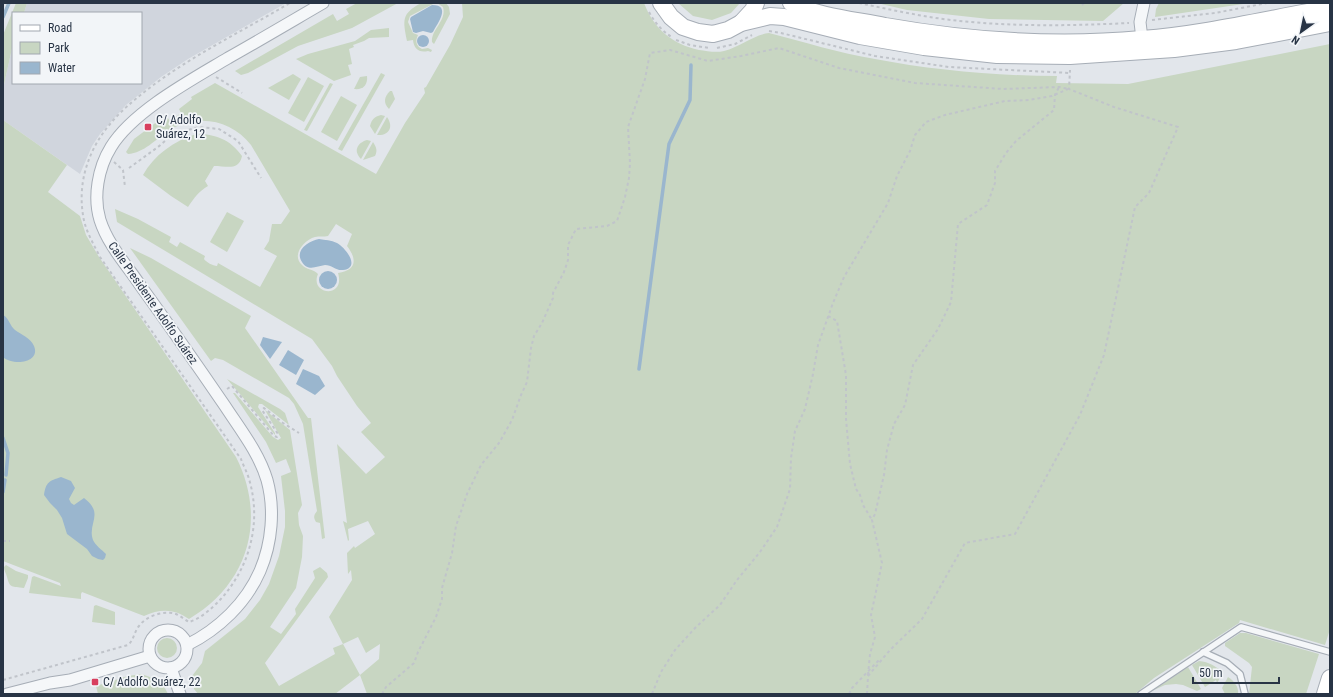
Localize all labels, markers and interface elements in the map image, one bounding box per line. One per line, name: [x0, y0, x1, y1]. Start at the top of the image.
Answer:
legend: [12, 12, 142, 84]
north arrow: [1281, 12, 1321, 52]
text: Road: [48, 21, 72, 35]
text: N: [1289, 33, 1302, 47]
text: Park: [48, 41, 70, 55]
text: Water: [48, 61, 76, 75]
place label: C/ Adolfo Suárez, 12: [156, 113, 205, 141]
marker: C/ Adolfo Suárez, 12: [143, 122, 153, 132]
street label: Calle Presidente Adolfo Suárez: [105, 239, 201, 367]
scale bar: [1193, 659, 1279, 685]
text: 50 m: [1199, 666, 1223, 680]
place label: C/ Adolfo Suárez, 22: [103, 675, 200, 689]
marker: C/ Adolfo Suárez, 22: [90, 677, 100, 687]

